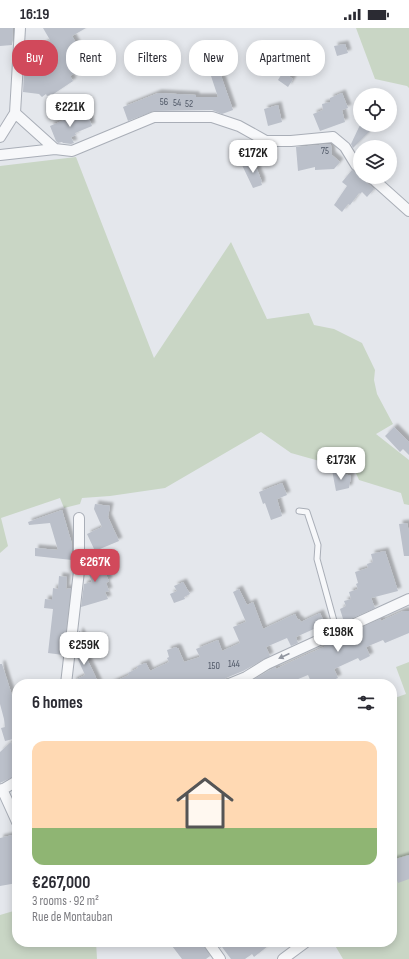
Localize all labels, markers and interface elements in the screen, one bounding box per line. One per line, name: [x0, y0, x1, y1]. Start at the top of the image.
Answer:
text: 16:19: [20, 5, 49, 24]
chip: Buy: [12, 40, 58, 76]
chip: Rent: [66, 40, 116, 76]
chip: Filters: [124, 40, 181, 76]
chip: New: [189, 40, 238, 76]
chip: Apartment: [246, 40, 325, 76]
map controls: [353, 88, 397, 184]
button: locate: [353, 88, 397, 132]
pin: €221K: [42, 94, 98, 128]
house number: 56: [160, 96, 168, 108]
house number: 54: [173, 97, 181, 109]
house number: 52: [185, 98, 193, 110]
text: €221K: [55, 99, 85, 115]
pin: €172K: [225, 140, 281, 174]
button: layers: [353, 140, 397, 184]
text: €172K: [238, 145, 268, 161]
house number: 75: [321, 145, 329, 157]
pin: €173K: [313, 447, 369, 481]
text: €173K: [326, 452, 356, 468]
pin: €267K: [67, 549, 123, 583]
text: €267K: [80, 554, 110, 570]
pin: €198K: [310, 619, 366, 653]
text: €198K: [323, 624, 353, 640]
pin: €259K: [56, 632, 112, 666]
text: €259K: [69, 637, 99, 653]
one-way arrow: [279, 653, 290, 659]
house number: 144: [228, 658, 240, 670]
house number: 150: [208, 660, 220, 672]
icon: filters: [355, 692, 377, 714]
text: 6 homes: [32, 693, 83, 713]
icon: home: [169, 767, 241, 839]
text: €267,000: [32, 873, 90, 893]
text: 3 rooms · 92 m²: [32, 893, 99, 909]
text: Rue de Montauban: [32, 909, 113, 925]

